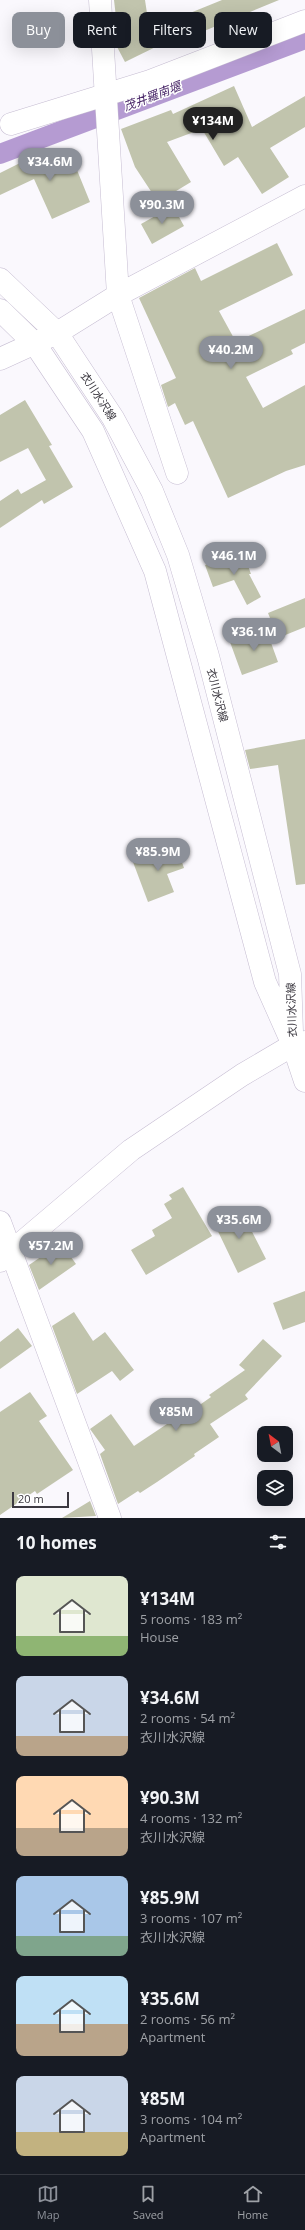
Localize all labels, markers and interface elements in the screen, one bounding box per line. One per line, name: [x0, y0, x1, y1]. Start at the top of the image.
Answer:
chip: Buy: [12, 12, 65, 48]
chip: Rent: [73, 12, 131, 48]
chip: Filters: [139, 12, 206, 48]
chip: New: [214, 12, 272, 48]
water label: 茂井羅南堰: [121, 77, 185, 115]
pin: ¥134M: [185, 107, 241, 141]
text: ¥134M: [192, 111, 234, 129]
pin: ¥34.6M: [17, 148, 83, 182]
text: ¥34.6M: [27, 152, 73, 170]
pin: ¥90.3M: [129, 191, 195, 225]
text: ¥90.3M: [139, 195, 185, 213]
pin: ¥40.2M: [198, 336, 264, 370]
text: ¥40.2M: [208, 340, 254, 358]
street label: 衣川水沢線: [78, 369, 120, 423]
pin: ¥46.1M: [201, 542, 267, 576]
text: ¥46.1M: [211, 546, 257, 564]
pin: ¥36.1M: [221, 618, 287, 652]
text: ¥36.1M: [231, 622, 277, 640]
street label: 衣川水沢線: [204, 667, 232, 723]
pin: ¥85.9M: [125, 838, 191, 872]
text: ¥85.9M: [135, 842, 181, 860]
street label: 衣川水沢線: [283, 982, 299, 1038]
pin: ¥35.6M: [206, 1206, 272, 1240]
text: ¥35.6M: [216, 1210, 262, 1228]
pin: ¥57.2M: [18, 1232, 84, 1266]
text: ¥57.2M: [28, 1236, 74, 1254]
pin: ¥85M: [152, 1398, 200, 1432]
text: ¥85M: [159, 1402, 193, 1420]
north arrow: [257, 1426, 293, 1462]
map controls: [257, 1426, 293, 1506]
button: layers: [257, 1470, 293, 1506]
scale bar: [12, 1490, 69, 1509]
text: 20 m: [18, 1491, 44, 1506]
text: 10 homes: [16, 1531, 97, 1554]
icon: filters: [267, 1531, 289, 1553]
text: ¥134M: [140, 1587, 195, 1610]
icon: home: [48, 1592, 96, 1640]
text: 5 rooms · 183 m²: [140, 1610, 242, 1628]
text: House: [140, 1628, 179, 1646]
text: ¥34.6M: [140, 1686, 200, 1709]
icon: home: [48, 1692, 96, 1740]
text: 2 rooms · 54 m²: [140, 1709, 235, 1727]
text: 衣川水沢線: [140, 1728, 205, 1746]
text: ¥90.3M: [140, 1786, 200, 1809]
icon: home: [48, 1792, 96, 1840]
text: 4 rooms · 132 m²: [140, 1809, 242, 1827]
text: 衣川水沢線: [140, 1828, 205, 1846]
text: ¥85.9M: [140, 1886, 200, 1909]
icon: home: [48, 1892, 96, 1940]
text: 3 rooms · 107 m²: [140, 1909, 242, 1927]
text: 衣川水沢線: [140, 1928, 205, 1946]
text: ¥35.6M: [140, 1987, 200, 2010]
icon: home: [48, 1992, 96, 2040]
text: 2 rooms · 56 m²: [140, 2010, 235, 2028]
text: Apartment: [140, 2028, 205, 2046]
text: ¥85M: [140, 2087, 185, 2110]
icon: home: [48, 2092, 96, 2140]
text: 3 rooms · 104 m²: [140, 2110, 242, 2128]
text: Apartment: [140, 2128, 205, 2146]
tab: Map: [37, 2183, 60, 2222]
tab: Saved: [133, 2183, 164, 2222]
tab: Home: [237, 2183, 268, 2222]

